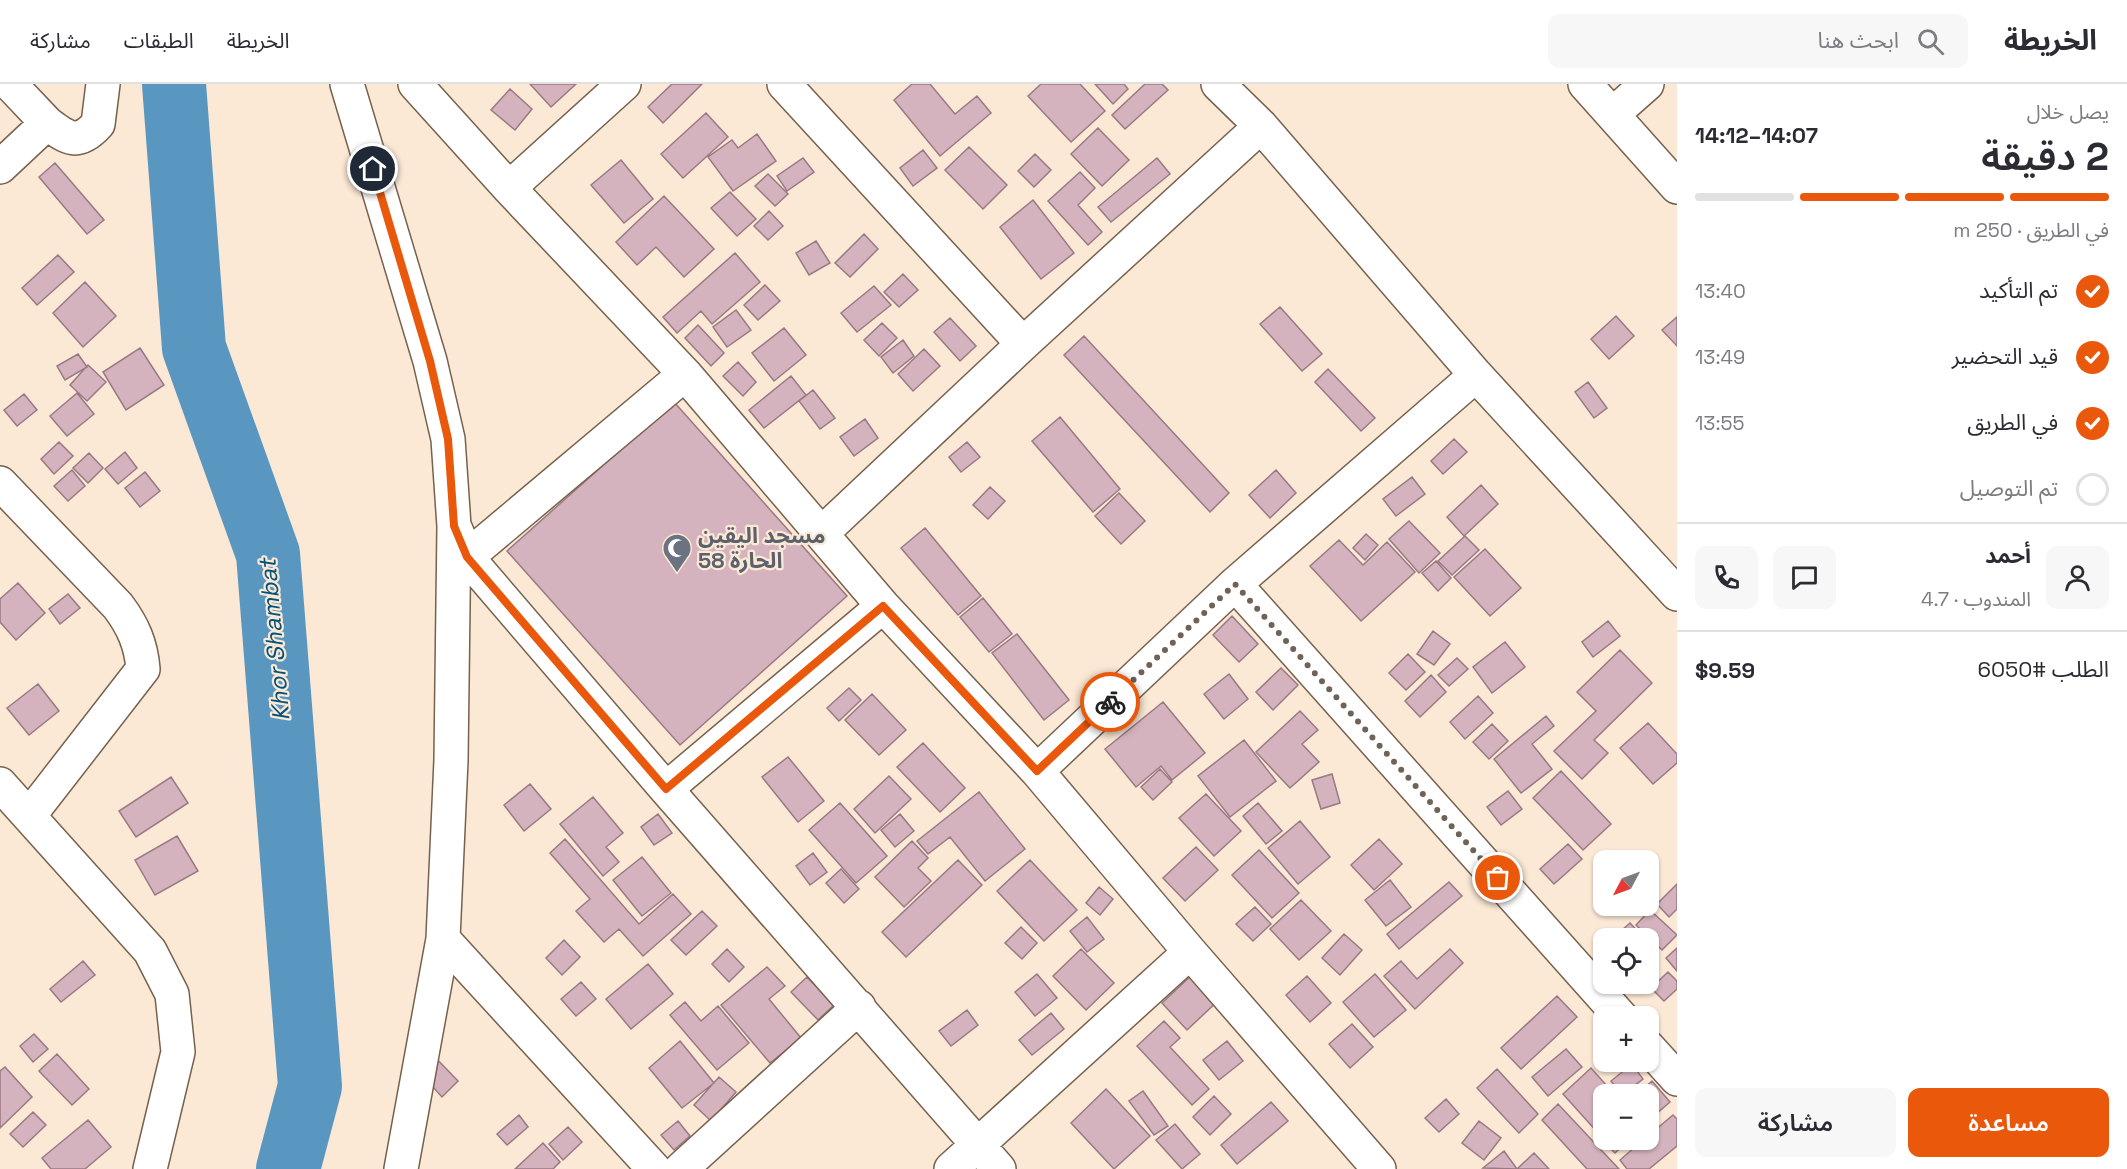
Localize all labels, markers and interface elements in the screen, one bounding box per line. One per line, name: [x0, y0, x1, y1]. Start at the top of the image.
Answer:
search box: [1548, 14, 1968, 68]
text: الخريطة: [2004, 22, 2097, 58]
icon: search: [1914, 25, 1947, 58]
text: ابحث هنا: [1818, 26, 1899, 54]
text: مشاركة: [30, 27, 91, 54]
text: الطبقات: [124, 27, 194, 54]
text: الخريطة: [227, 27, 290, 54]
text: يصل خلال: [2027, 99, 2109, 125]
text: 14:07–14:12: [1695, 121, 1818, 149]
text: 2 دقيقة: [1981, 132, 2109, 181]
pin: [347, 143, 398, 194]
icon: home: [356, 152, 389, 185]
text: في الطريق · 250 m: [1953, 217, 2109, 243]
icon: check: [2076, 275, 2109, 308]
text: تم التأكيد: [1979, 276, 2058, 304]
text: 13:40: [1695, 278, 1746, 304]
icon: check: [2076, 341, 2109, 374]
text: قيد التحضير: [1952, 342, 2058, 370]
text: 13:49: [1695, 344, 1745, 370]
icon: check: [2076, 407, 2109, 440]
text: في الطريق: [1967, 408, 2058, 436]
text: 13:55: [1695, 410, 1744, 436]
text: تم التوصيل: [1960, 474, 2058, 502]
place label: مسجد اليقين الحارة 58: [698, 521, 826, 574]
mosque icon: مسجد اليقين الحارة 58: [661, 532, 693, 574]
text: أحمد: [1985, 541, 2031, 569]
button: phone: [1695, 546, 1758, 609]
button: chat: [1773, 546, 1836, 609]
button: person: [2046, 546, 2109, 609]
water label: Khor Shambat: [251, 556, 297, 722]
text: المندوب · 4.7: [1921, 586, 2031, 612]
text: الطلب #6050: [1977, 655, 2109, 683]
text: $9.59: [1695, 656, 1755, 684]
courier: [1080, 672, 1140, 732]
icon: bike: [1094, 686, 1127, 719]
north arrow: [1593, 850, 1659, 916]
map controls: [1593, 850, 1659, 1150]
pin: [1472, 852, 1523, 903]
icon: bag: [1481, 861, 1514, 894]
button: locate: [1593, 928, 1659, 994]
button: +: [1593, 1006, 1659, 1072]
button: −: [1593, 1084, 1659, 1150]
button: مشاركة: [1695, 1088, 1896, 1157]
button: مساعدة: [1908, 1088, 2109, 1157]

